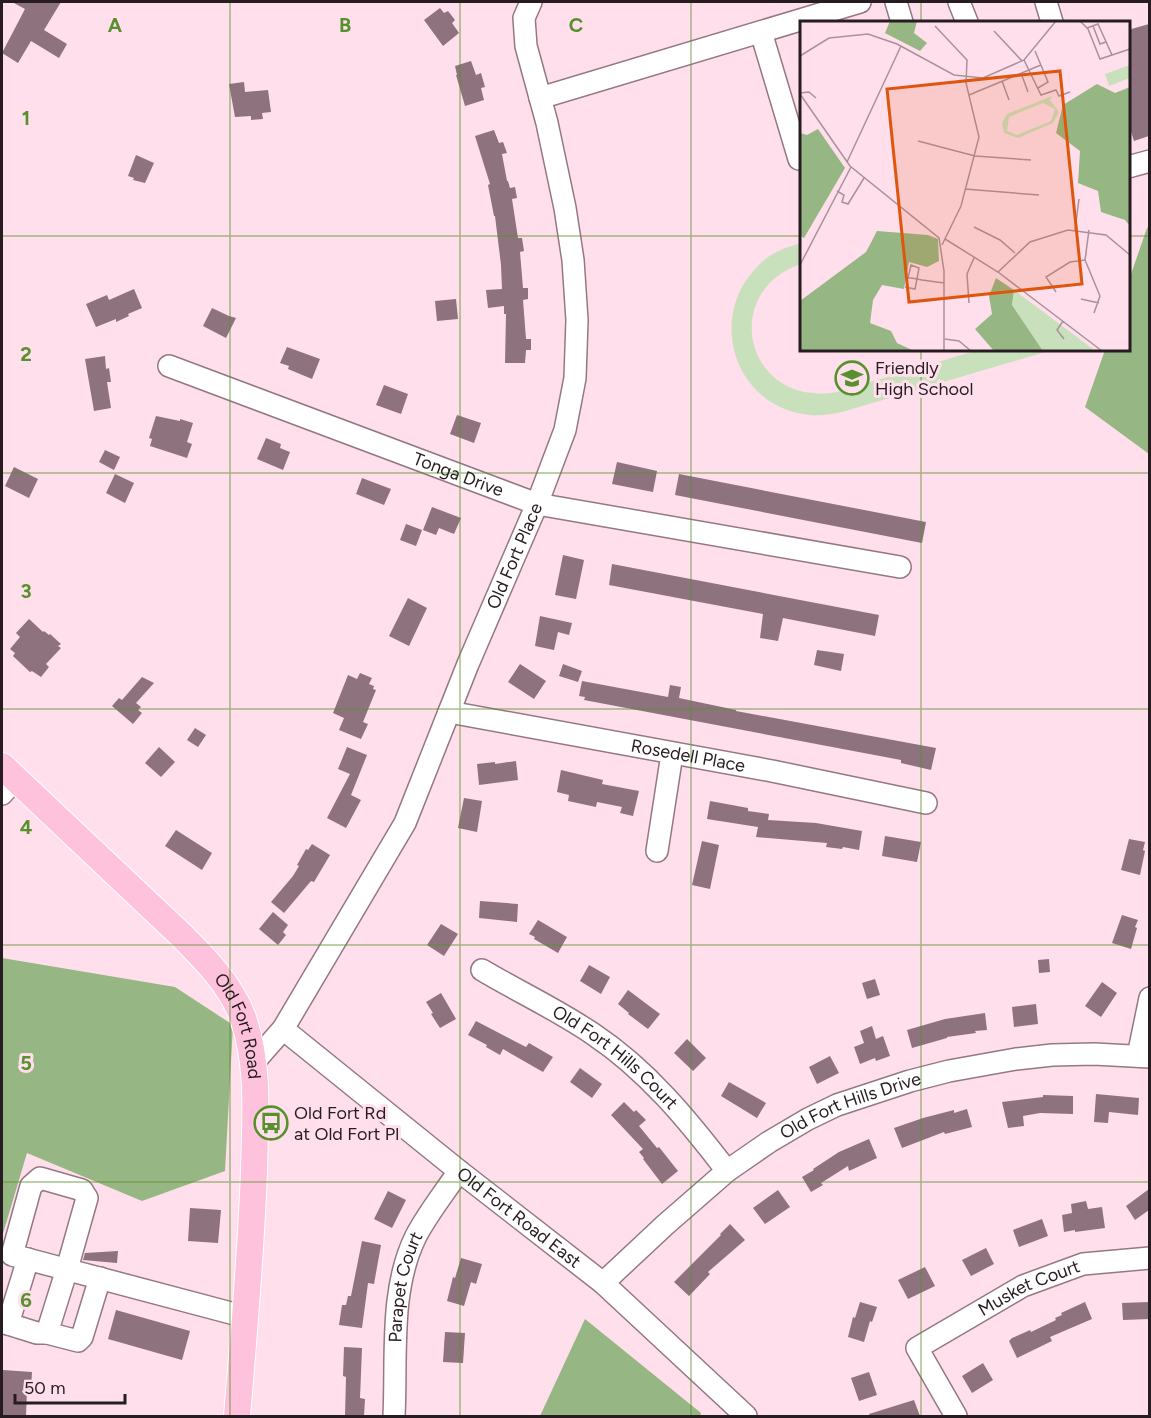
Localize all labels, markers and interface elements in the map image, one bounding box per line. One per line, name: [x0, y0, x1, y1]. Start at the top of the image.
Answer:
text: A: [108, 13, 123, 37]
text: B: [339, 13, 351, 37]
text: C: [569, 13, 583, 37]
inset map: [800, 21, 1130, 351]
text: 1: [22, 106, 30, 130]
text: 2: [20, 342, 32, 366]
place label: Friendly High School: [875, 357, 973, 400]
school or university icon: Friendly High School: [834, 360, 870, 396]
street label: Tonga Drive: [410, 447, 507, 502]
street label: Old Fort Place: [482, 499, 547, 613]
text: 3: [20, 579, 32, 603]
street label: Rosedell Place: [629, 734, 747, 777]
text: 4: [20, 815, 33, 839]
street label: Old Fort Road: [209, 969, 266, 1080]
street label: Old Fort Hills Court: [549, 1000, 683, 1114]
text: 5: [20, 1051, 32, 1075]
street label: Old Fort Hills Drive: [776, 1068, 923, 1144]
place label: Old Fort Rd at Old Fort Pl: [294, 1102, 399, 1145]
bus stop icon: Old Fort Rd at Old Fort Pl: [253, 1105, 289, 1141]
street label: Old Fort Road East: [452, 1162, 586, 1273]
street label: Parapet Court: [384, 1228, 427, 1343]
street label: Musket Court: [974, 1255, 1083, 1321]
text: 6: [20, 1288, 32, 1312]
scale bar: [15, 1367, 124, 1405]
text: 50 m: [24, 1377, 66, 1399]

